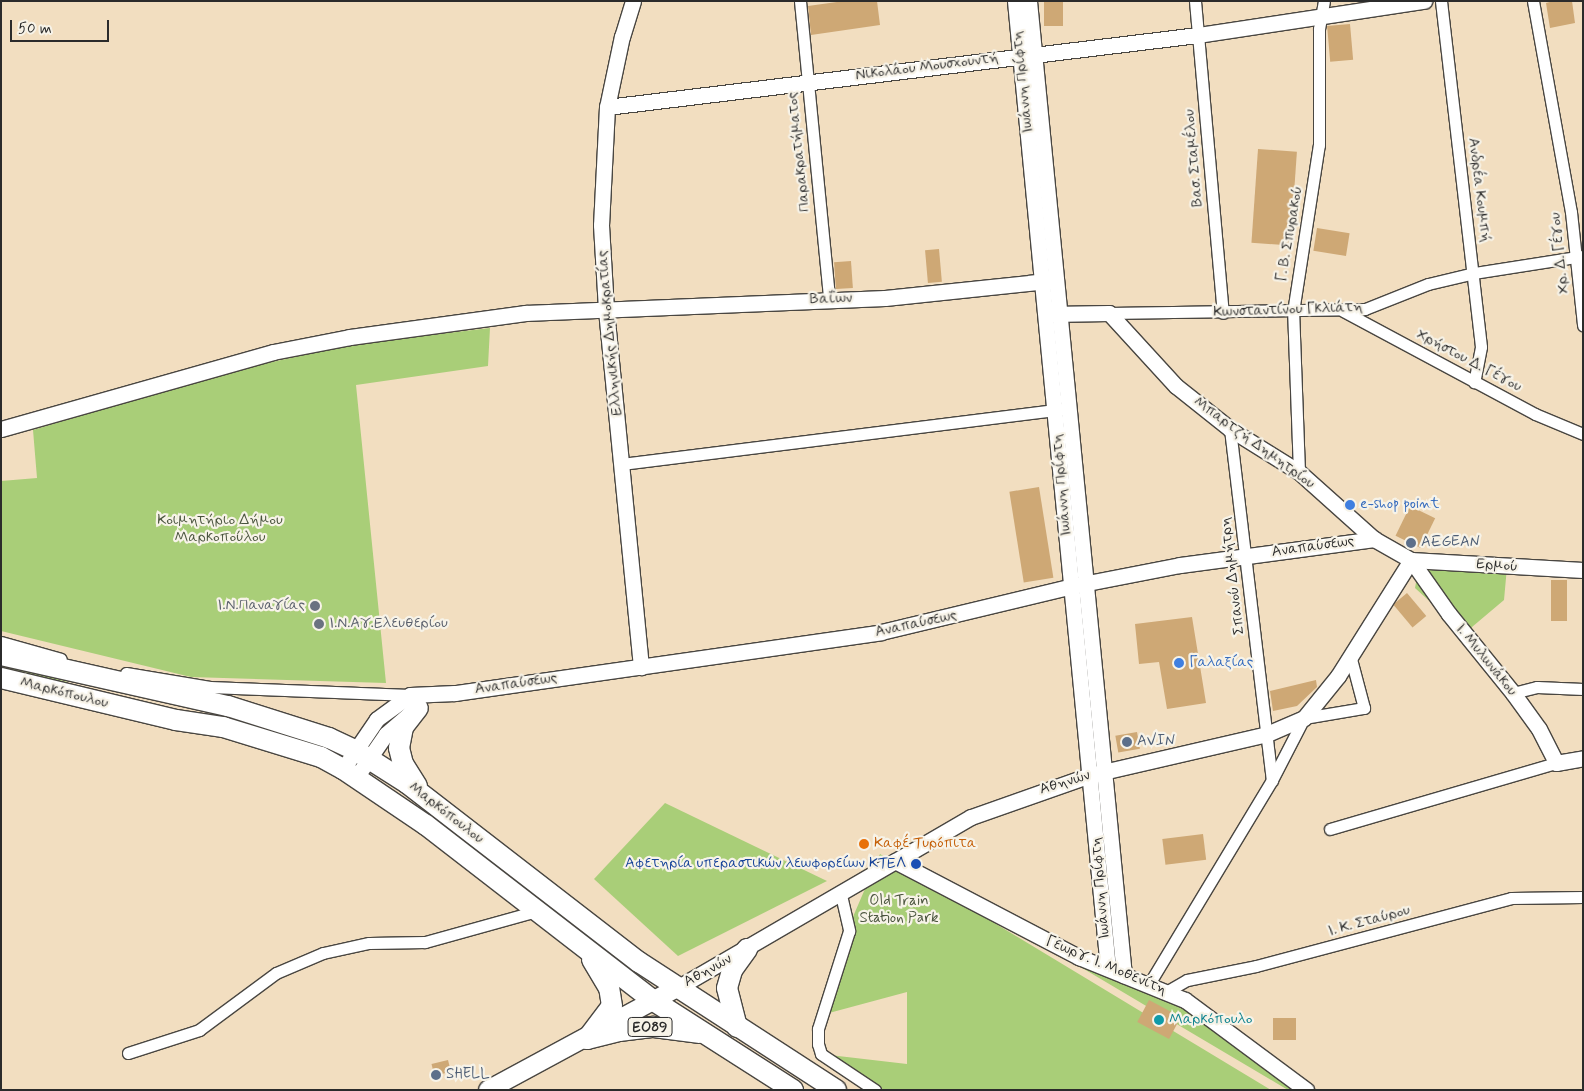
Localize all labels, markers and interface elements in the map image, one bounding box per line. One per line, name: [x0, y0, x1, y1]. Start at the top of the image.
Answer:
scale bar: [12, 10, 111, 42]
text: 50 m: [18, 19, 52, 39]
street label: Ιωάννη Πρίφτη: [1009, 30, 1037, 134]
street label: Νικολάου Μουσχουντή: [854, 49, 1000, 85]
street label: Παρακρατήματος: [784, 91, 814, 213]
street label: Βασ. Σταμέλου: [1181, 108, 1207, 208]
street label: Ανδρέα Κουμπή: [1464, 137, 1494, 243]
street label: Γ. Β. Σπυρακού: [1273, 185, 1307, 283]
street label: Χρ. Δ. Γέγου: [1547, 211, 1573, 295]
street label: Ελληνικής Δημοκρατίας: [594, 249, 626, 417]
street label: Βαΐων: [809, 289, 853, 309]
street label: Κωνσταντίνου Γκλιάτη: [1213, 298, 1363, 322]
street label: Χρήστου Δ. Γέγου: [1413, 326, 1525, 396]
street label: Μπαρτζή Δημητρίου: [1190, 393, 1318, 493]
street label: Ιωάννη Πρίφτη: [1049, 433, 1075, 537]
place label: e-shop point: [1360, 496, 1434, 514]
marker: e-shop point: [1344, 499, 1356, 511]
park label: Κοιμητήριο Δήμου Μαρκοπούλου: [157, 511, 283, 546]
street label: Σπανού Δημήτρη: [1217, 516, 1249, 636]
street label: Αναπαύσεως: [1271, 532, 1355, 562]
place label: AEGEAN: [1421, 534, 1480, 552]
marker: AEGEAN: [1405, 537, 1417, 549]
street label: Ερμού: [1476, 556, 1518, 576]
place label: Ι.Ν.Παναγίας: [217, 597, 305, 615]
marker: Ι.Ν.Παναγίας: [309, 600, 321, 612]
street label: Αναπαύσεως: [874, 607, 958, 641]
place label: Ι.Ν.Αγ.Ελευθερίου: [329, 615, 448, 633]
marker: Ι.Ν.Αγ.Ελευθερίου: [313, 618, 325, 630]
street label: Ι. Μυλωνάκου: [1451, 620, 1521, 700]
place label: Γαλαξίας: [1189, 654, 1253, 672]
marker: Γαλαξίας: [1173, 657, 1185, 669]
street label: Αναπαύσεως: [474, 669, 558, 699]
street label: Μαρκόπουλου: [18, 673, 110, 713]
place label: AVIN: [1137, 733, 1175, 751]
marker: AVIN: [1121, 736, 1133, 748]
street label: Αθηνών: [1037, 767, 1093, 799]
street label: Μαρκόπουλου: [405, 778, 487, 848]
place label: Καφέ Τυρóπιτα: [874, 835, 976, 853]
street label: Ιωάννη Πρίφτη: [1088, 836, 1114, 940]
marker: Καφέ Τυρóπιτα: [858, 838, 870, 850]
place label: Αφετηρία υπεραστικών λεωφορείων ΚΤΕΛ: [625, 855, 906, 873]
marker: Αφετηρία υπεραστικών λεωφορείων ΚΤΕΛ: [910, 858, 922, 870]
park label: Old Train Station Park: [860, 892, 938, 927]
street label: Ι. Κ. Σταύρου: [1326, 901, 1412, 941]
street label: Γεωργ. Ι. Μοθενίτη: [1043, 932, 1169, 1000]
street label: Αθηνών: [681, 950, 735, 992]
place label: Μαρκόπουλο: [1169, 1011, 1252, 1029]
marker: Μαρκόπουλο: [1153, 1014, 1165, 1026]
road number: ΕΟ89: [628, 1016, 672, 1038]
place label: SHELL: [446, 1066, 490, 1084]
marker: SHELL: [430, 1069, 442, 1081]

